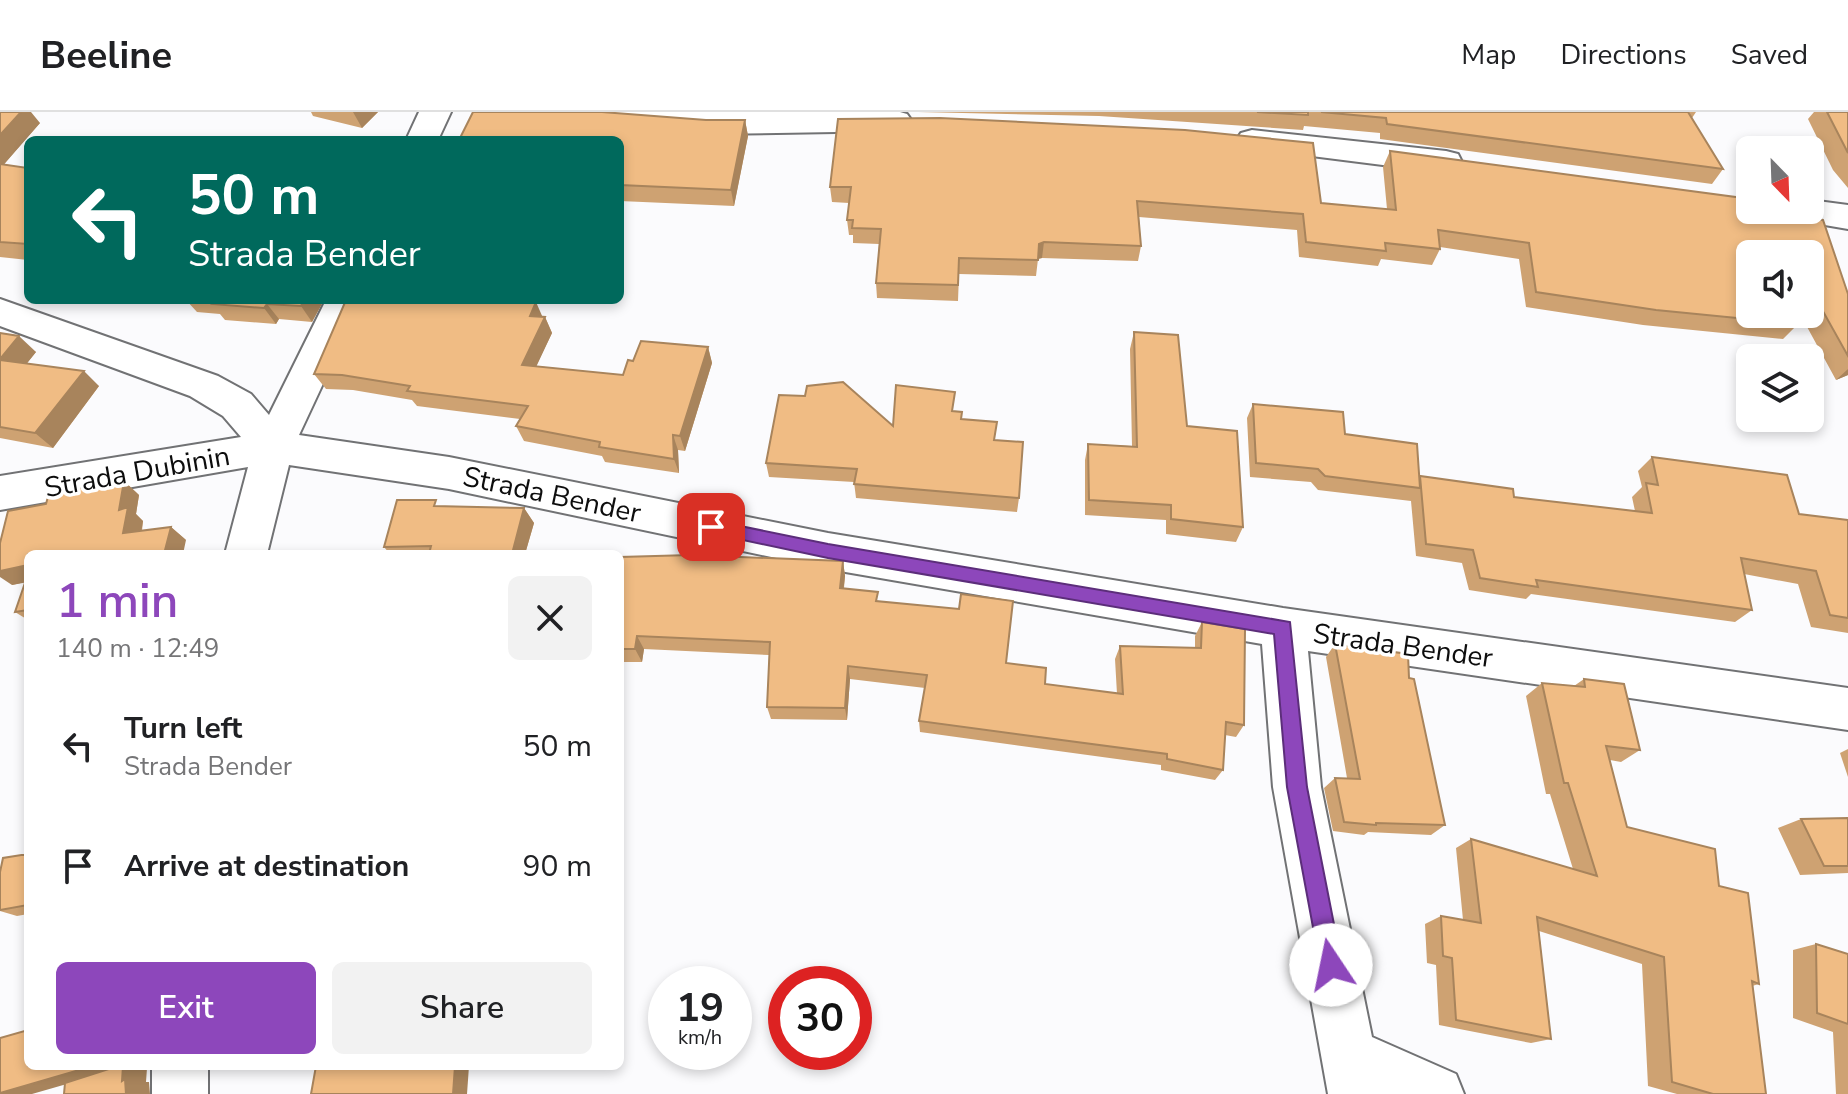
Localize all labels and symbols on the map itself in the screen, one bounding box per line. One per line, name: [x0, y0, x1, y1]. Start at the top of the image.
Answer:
north arrow: [1736, 136, 1824, 224]
street label: Strada Dubinin: [41, 437, 233, 507]
street label: Strada Bender: [459, 458, 644, 532]
pin: [677, 493, 745, 561]
street label: Strada Bender: [1311, 615, 1495, 677]
position arrow: [1289, 923, 1373, 1007]
speed limit sign: 30: [768, 966, 872, 1070]

